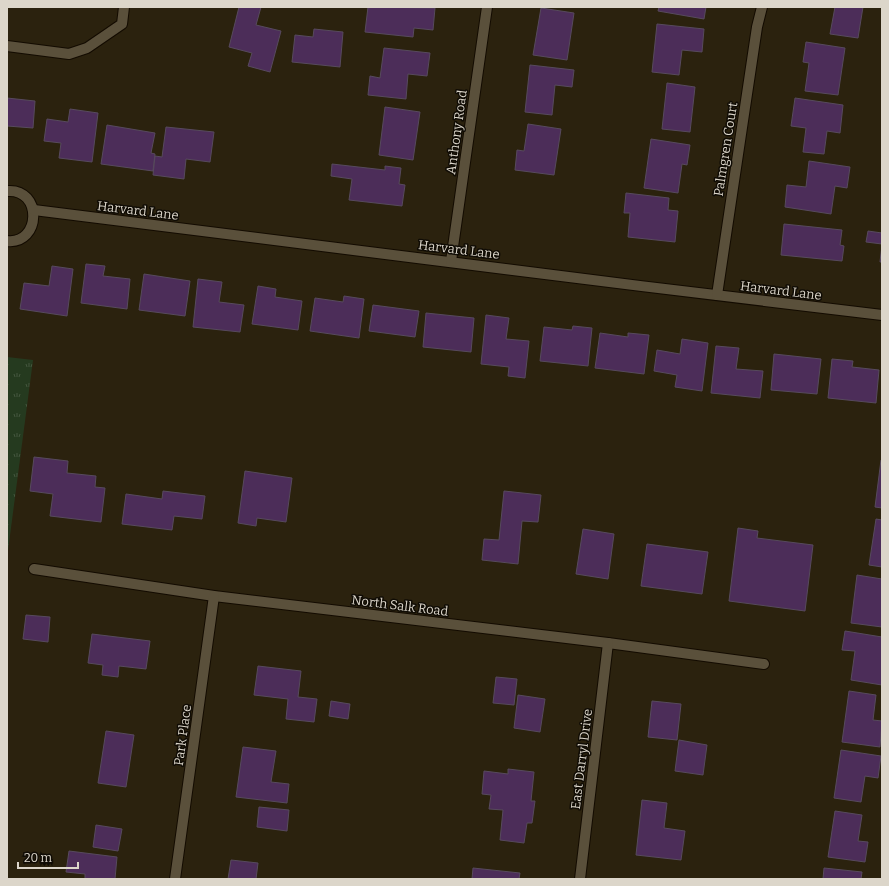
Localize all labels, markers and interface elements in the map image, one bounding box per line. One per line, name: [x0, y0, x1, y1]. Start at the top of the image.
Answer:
street label: Anthony Road: [443, 89, 470, 175]
street label: Palmgren Court: [711, 101, 740, 197]
street label: Harvard Lane: [96, 198, 180, 223]
street label: Harvard Lane: [417, 237, 501, 262]
street label: Harvard Lane: [739, 278, 823, 303]
street label: North Salk Road: [351, 592, 450, 619]
street label: Park Place: [171, 703, 194, 767]
street label: East Darryl Drive: [568, 708, 595, 810]
scale bar: [18, 844, 78, 870]
text: 20 m: [24, 851, 53, 865]

